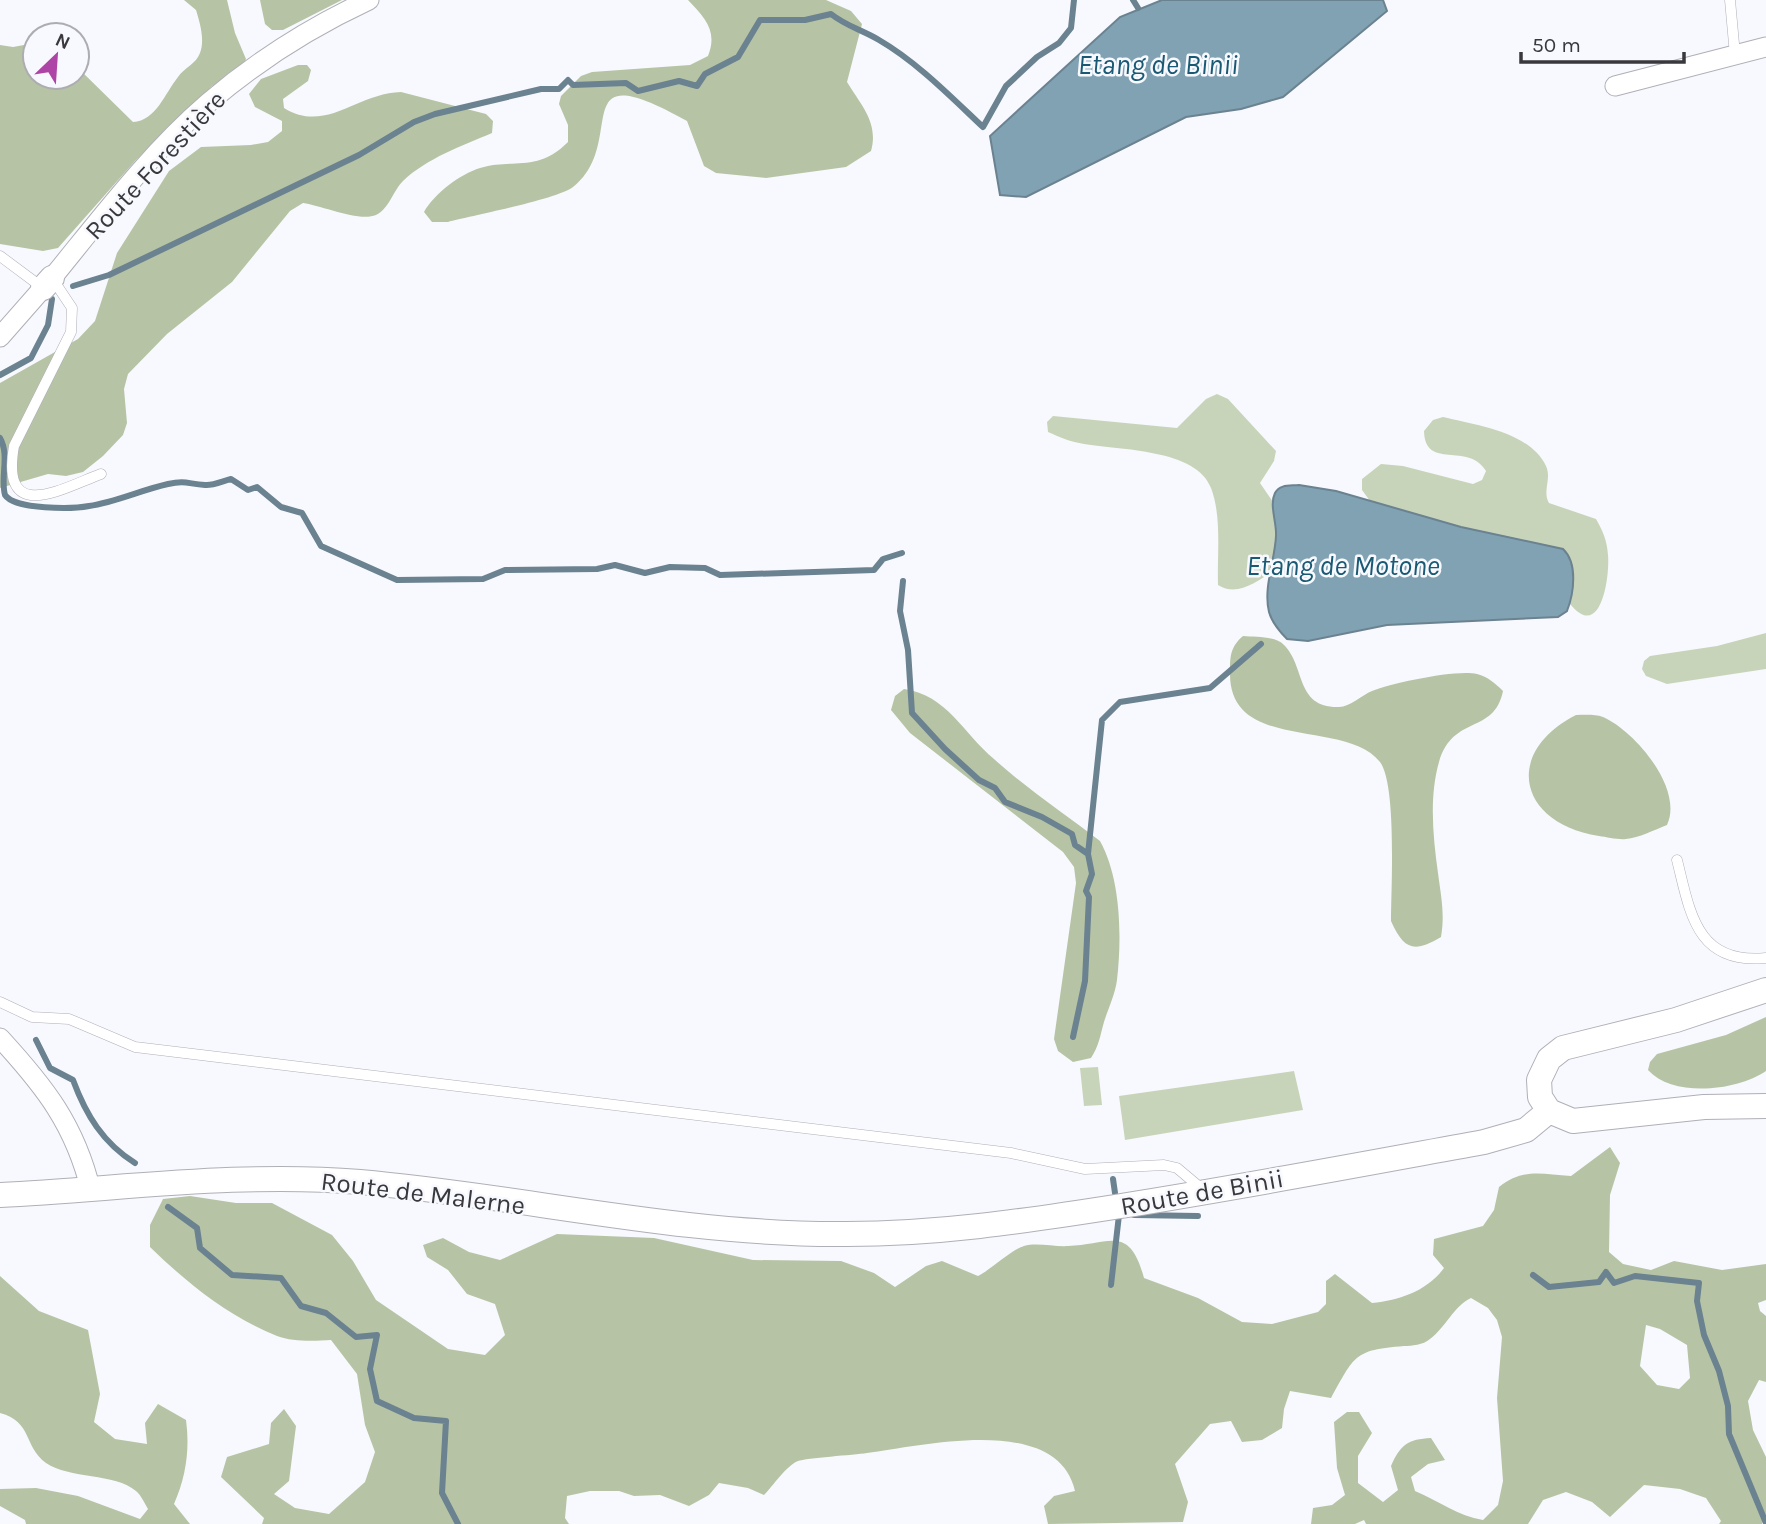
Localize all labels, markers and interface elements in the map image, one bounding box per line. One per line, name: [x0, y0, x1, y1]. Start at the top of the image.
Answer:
north arrow: [21, 21, 91, 91]
scale bar: [1521, 21, 1684, 65]
text: N: [52, 29, 74, 54]
text: 50 m: [1532, 33, 1581, 57]
water label: Etang de Binii: [1078, 48, 1238, 81]
street label: Route Forestière: [78, 84, 232, 246]
water label: Etang de Motone: [1246, 549, 1440, 582]
street label: Route de Binii: [1118, 1163, 1286, 1222]
street label: Route de Malerne: [319, 1166, 527, 1221]

